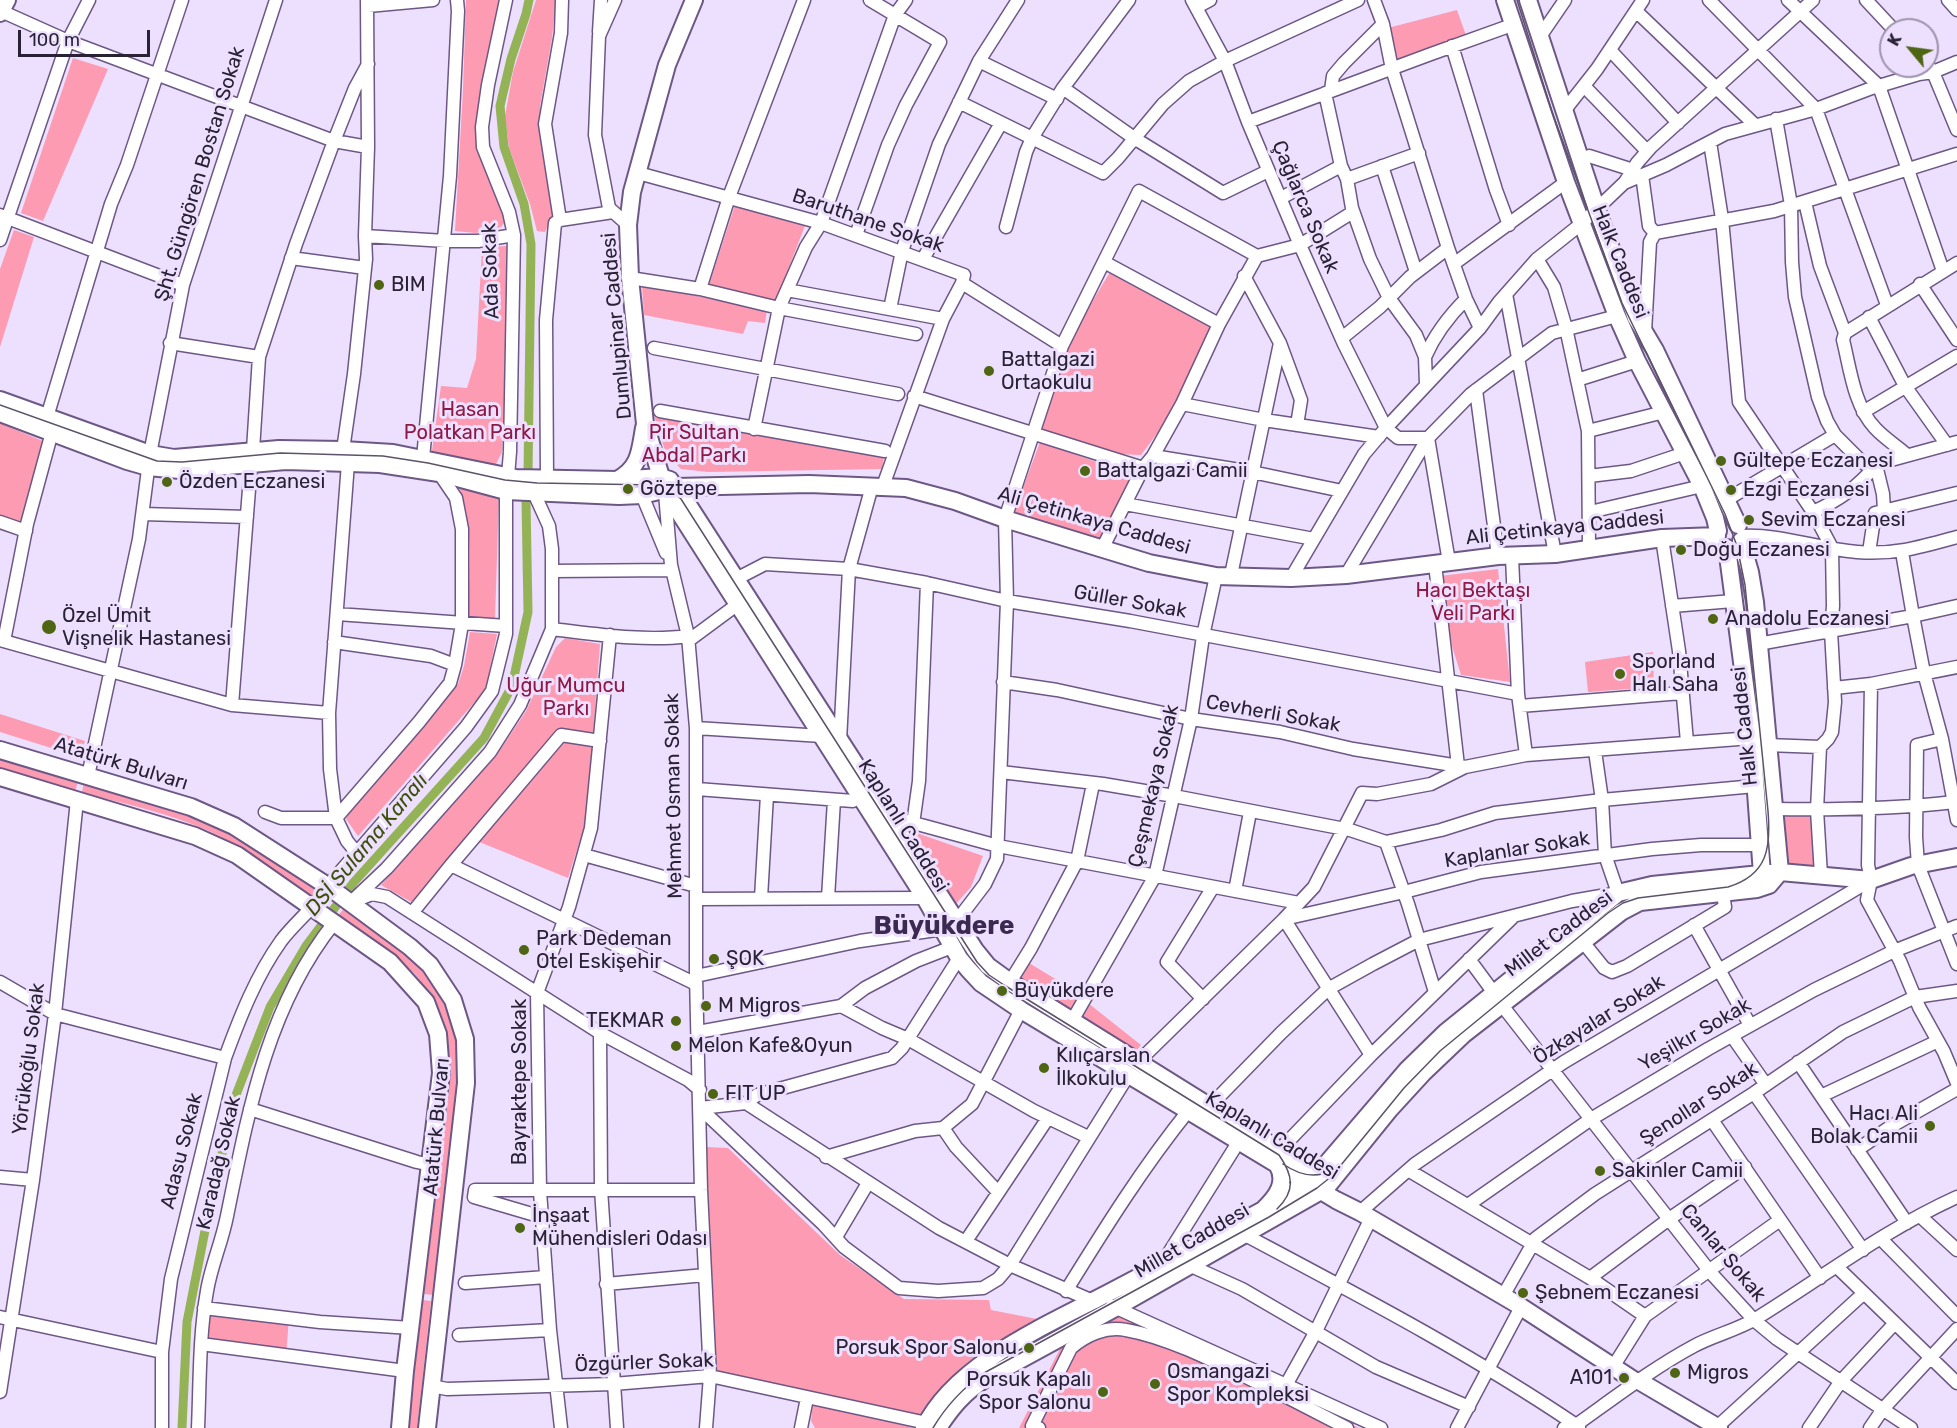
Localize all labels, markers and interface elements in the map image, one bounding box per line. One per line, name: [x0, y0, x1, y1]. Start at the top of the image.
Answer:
scale bar: [21, 18, 153, 56]
north arrow: [1879, 18, 1939, 78]
text: 100 m: [29, 29, 80, 51]
text: K: [1884, 31, 1905, 49]
street label: Şht. Güngören Bostan Sokak: [150, 44, 250, 304]
street label: Çağlarca Sokak: [1266, 137, 1344, 277]
street label: Baruthane Sokak: [789, 184, 947, 258]
street label: Halk Caddesi: [1586, 202, 1654, 322]
street label: Ada Sokak: [477, 222, 505, 320]
street label: Dumlupinar Caddesi: [597, 232, 637, 420]
place label: BIM: [391, 273, 426, 297]
marker: BIM: [372, 278, 386, 292]
place label: Battalgazi Ortaokulu: [1001, 348, 1095, 395]
marker: Battalgazi Ortaokulu: [982, 364, 996, 378]
park label: Hasan Polatkan Parkı: [404, 398, 536, 445]
park label: Pir Sultan Abdal Parkı: [642, 421, 746, 468]
place label: Gültepe Eczanesi: [1733, 449, 1893, 473]
marker: Gültepe Eczanesi: [1714, 454, 1728, 468]
place label: Battalgazi Camii: [1097, 459, 1248, 483]
marker: Battalgazi Camii: [1078, 464, 1092, 478]
place label: Özden Eczanesi: [179, 470, 325, 494]
marker: Özden Eczanesi: [160, 475, 174, 489]
place label: Göztepe: [640, 477, 717, 501]
place label: Ezgi Eczanesi: [1743, 478, 1869, 502]
marker: Göztepe: [621, 482, 635, 496]
street label: Ali Çetinkaya Caddesi: [995, 482, 1193, 560]
marker: Ezgi Eczanesi: [1724, 483, 1738, 497]
street label: Ali Çetinkaya Caddesi: [1465, 506, 1665, 550]
place label: Sevim Eczanesi: [1761, 508, 1906, 532]
marker: Sevim Eczanesi: [1742, 513, 1756, 527]
place label: Doğu Eczanesi: [1693, 538, 1830, 562]
marker: Doğu Eczanesi: [1674, 543, 1688, 557]
park label: Hacı Bektaşı Veli Parkı: [1416, 579, 1530, 626]
street label: Güller Sokak: [1072, 580, 1188, 624]
place label: Özel Ümit Vişnelik Hastanesi: [62, 604, 231, 651]
place label: Anadolu Eczanesi: [1725, 607, 1889, 631]
marker: Anadolu Eczanesi: [1706, 612, 1720, 626]
marker: Özel Ümit Vişnelik Hastanesi: [40, 618, 58, 636]
place label: Sporland Halı Saha: [1632, 650, 1719, 697]
street label: Halk Caddesi: [1727, 665, 1763, 787]
marker: Sporland Halı Saha: [1613, 667, 1627, 681]
park label: Uğur Mumcu Parkı: [506, 674, 626, 721]
street label: Cevherli Sokak: [1204, 690, 1342, 738]
street label: Mehmet Osman Sokak: [660, 693, 688, 899]
street label: Çeşmekaya Sokak: [1124, 702, 1184, 870]
street label: Atatürk Bulvarı: [51, 732, 191, 796]
street label: Kaplanlı Caddesi: [853, 755, 953, 897]
water label: DSİ Sulama Kanalı: [300, 769, 434, 921]
street label: Kaplanlar Sokak: [1443, 827, 1591, 873]
street label: Millet Caddesi: [1500, 886, 1618, 982]
district label: Büyükdere: [874, 910, 1014, 942]
place label: Park Dedeman Otel Eskişehir: [536, 927, 672, 974]
marker: Park Dedeman Otel Eskişehir: [517, 943, 531, 957]
place label: ŞOK: [726, 947, 764, 971]
marker: ŞOK: [707, 952, 721, 966]
street label: Özkayalar Sokak: [1529, 970, 1669, 1070]
place label: Büyükdere: [1014, 979, 1114, 1003]
street label: Yörükoğlu Sokak: [8, 982, 50, 1136]
marker: Büyükdere: [995, 984, 1009, 998]
street label: Yeşilkır Sokak: [1635, 993, 1755, 1077]
place label: M Migros: [718, 994, 801, 1018]
street label: Bayraktepe Sokak: [508, 999, 532, 1165]
marker: M Migros: [699, 999, 713, 1013]
place label: TEKMAR: [586, 1009, 664, 1033]
marker: TEKMAR: [669, 1014, 683, 1028]
place label: Melon Kafe&Oyun: [688, 1034, 853, 1058]
marker: Melon Kafe&Oyun: [669, 1039, 683, 1053]
place label: Kılıçarslan İlkokulu: [1056, 1044, 1150, 1091]
street label: Atatürk Bulvarı: [419, 1057, 455, 1197]
street label: Şenollar Sokak: [1635, 1057, 1763, 1151]
marker: Kılıçarslan İlkokulu: [1037, 1061, 1051, 1075]
place label: FIT UP: [725, 1082, 785, 1106]
marker: FIT UP: [706, 1087, 720, 1101]
street label: Kaplanlı Caddesi: [1201, 1087, 1343, 1185]
street label: Adasu Sokak: [156, 1090, 208, 1212]
street label: Karadağ Sokak: [192, 1094, 246, 1232]
place label: Hacı Ali Bolak Camii: [1810, 1102, 1918, 1149]
marker: Hacı Ali Bolak Camii: [1923, 1119, 1937, 1133]
place label: Sakinler Camii: [1612, 1159, 1743, 1183]
marker: Sakinler Camii: [1593, 1164, 1607, 1178]
street label: Millet Caddesi: [1130, 1198, 1254, 1284]
street label: Canlar Sokak: [1675, 1199, 1771, 1307]
place label: İnşaat Mühendisleri Odası: [532, 1204, 707, 1251]
marker: İnşaat Mühendisleri Odası: [513, 1221, 527, 1235]
place label: Şebnem Eczanesi: [1535, 1281, 1699, 1305]
marker: Şebnem Eczanesi: [1516, 1286, 1530, 1300]
place label: Porsuk Spor Salonu: [835, 1336, 1017, 1360]
marker: Porsuk Spor Salonu: [1022, 1341, 1036, 1355]
street label: Özgürler Sokak: [574, 1349, 714, 1377]
place label: Osmangazi Spor Kompleksi: [1167, 1360, 1309, 1407]
place label: Migros: [1687, 1361, 1749, 1385]
place label: A101: [1570, 1366, 1612, 1390]
marker: Migros: [1668, 1366, 1682, 1380]
place label: Porsuk Kapalı Spor Salonu: [966, 1368, 1091, 1415]
marker: A101: [1617, 1371, 1631, 1385]
marker: Osmangazi Spor Kompleksi: [1148, 1377, 1162, 1391]
marker: Porsuk Kapalı Spor Salonu: [1096, 1385, 1110, 1399]

